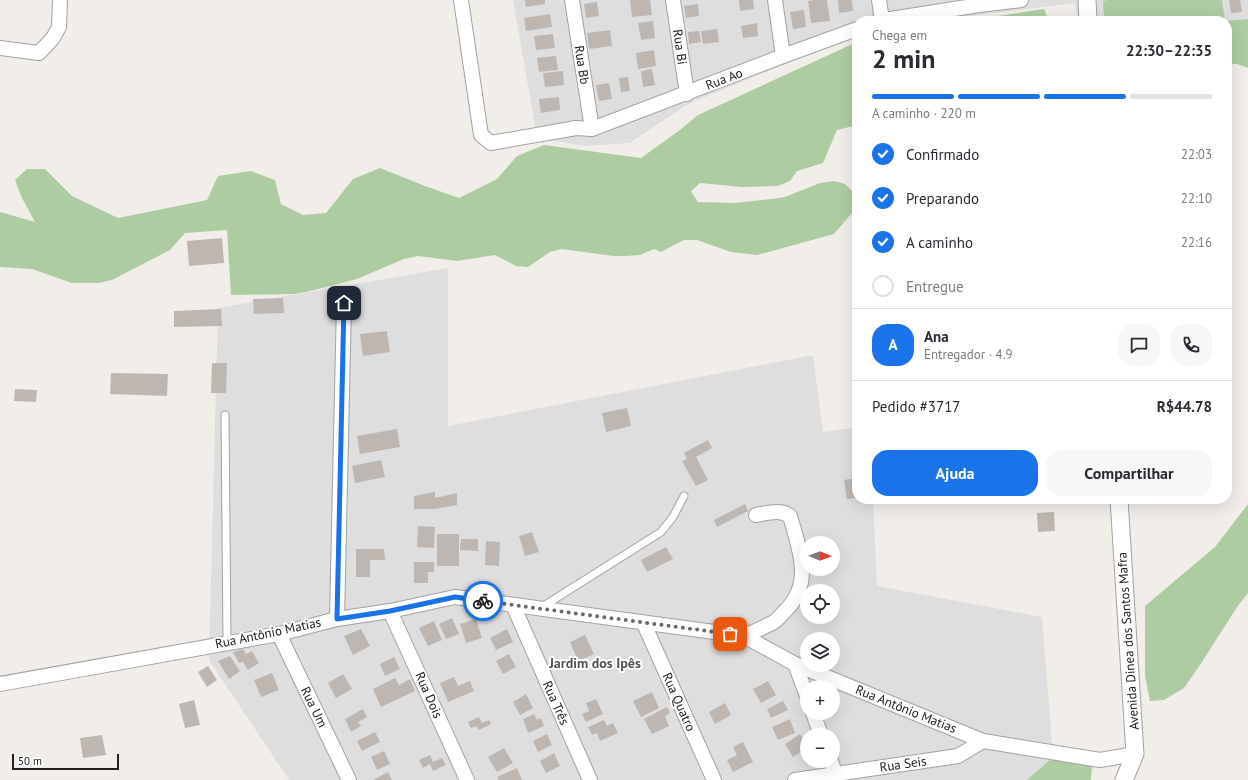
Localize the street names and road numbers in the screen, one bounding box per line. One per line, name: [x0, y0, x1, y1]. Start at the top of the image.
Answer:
street label: Rua Bi: [669, 28, 691, 66]
street label: Rua Bb: [571, 44, 593, 86]
street label: Rua Ao: [703, 64, 745, 94]
street label: Avenida Dinea dos Santos Mafra: [1113, 551, 1143, 731]
street label: Rua Antônio Matias: [214, 613, 322, 653]
street label: Rua Dois: [411, 669, 447, 721]
street label: Rua Quatro: [658, 670, 700, 734]
street label: Rua Três: [539, 678, 573, 728]
street label: Rua Antônio Matias: [853, 681, 959, 737]
street label: Rua Um: [297, 684, 331, 730]
street label: Rua Seis: [879, 752, 927, 776]

